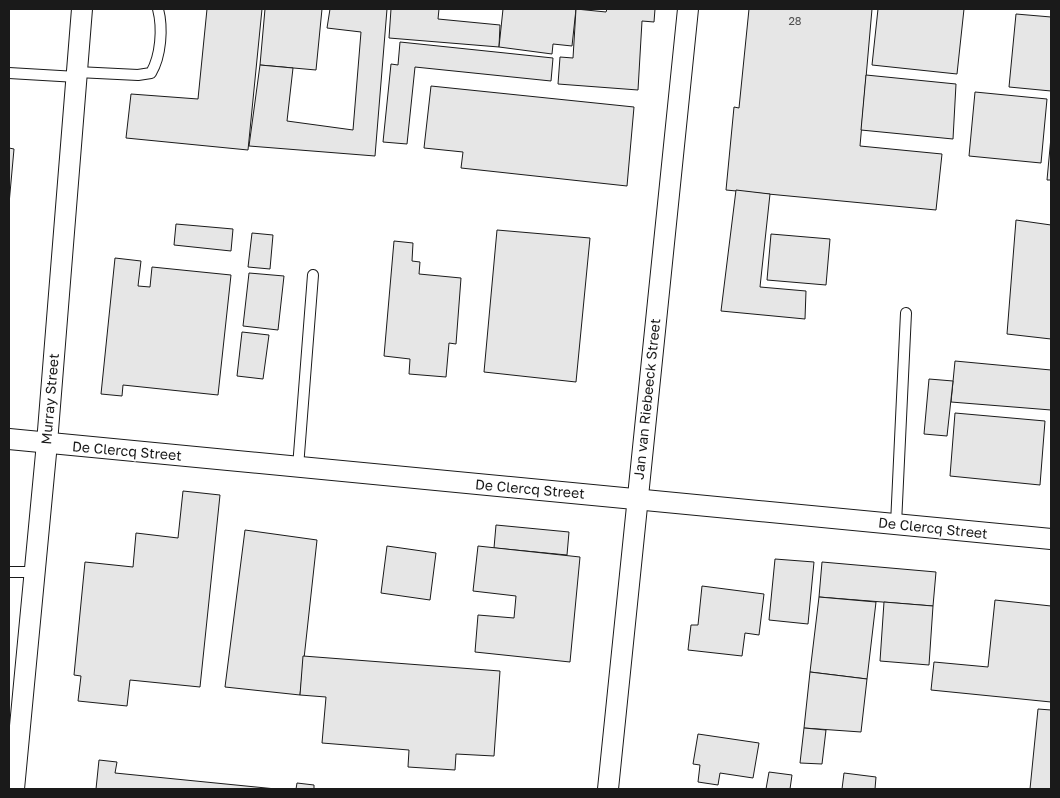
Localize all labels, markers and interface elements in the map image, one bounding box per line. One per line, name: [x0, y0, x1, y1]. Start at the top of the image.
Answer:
house number: 28: [788, 14, 802, 27]
street label: Jan van Riebeeck Street: [630, 318, 663, 480]
street label: Murray Street: [37, 353, 62, 445]
street label: De Clercq Street: [72, 437, 183, 464]
street label: De Clercq Street: [475, 475, 586, 502]
street label: De Clercq Street: [878, 513, 989, 542]

